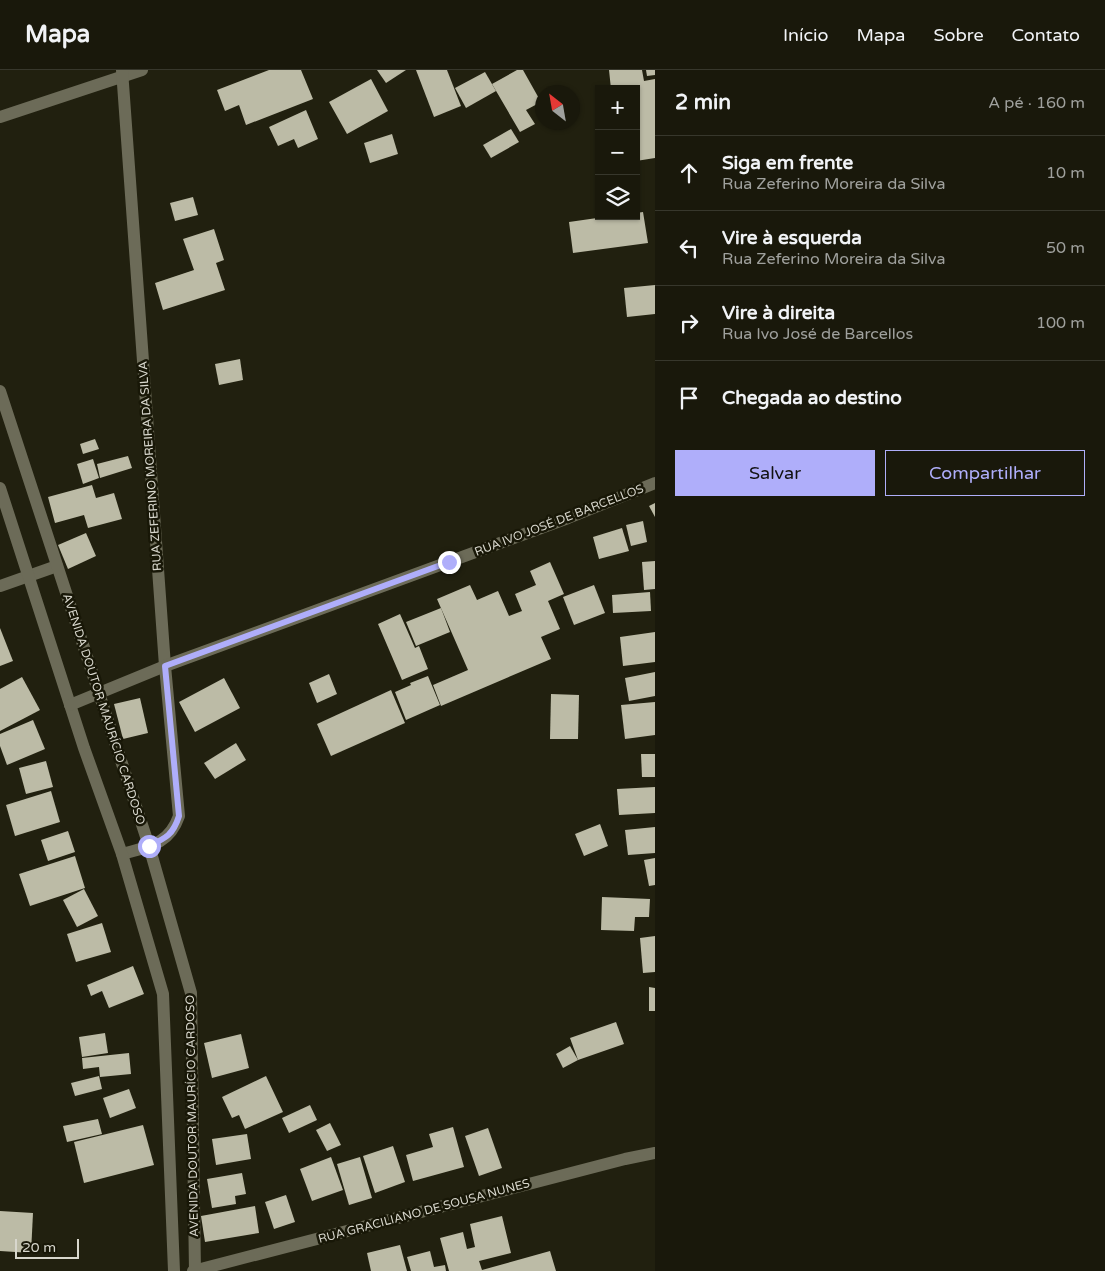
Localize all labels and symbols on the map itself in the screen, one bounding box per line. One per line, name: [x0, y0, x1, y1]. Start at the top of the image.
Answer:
north arrow: [535, 85, 580, 130]
street label: RUA ZEFERINO MOREIRA DA SILVA: [136, 360, 164, 572]
street label: RUA IVO JOSÉ DE BARCELLOS: [472, 481, 646, 559]
route end: [438, 551, 461, 574]
street label: AVENIDA DOUTOR MAURÍCIO CARDOSO: [60, 592, 148, 827]
route start: [138, 835, 161, 858]
street label: AVENIDA DOUTOR MAURÍCIO CARDOSO: [183, 994, 201, 1237]
street label: RUA GRACILIANO DE SOUSA NUNES: [317, 1176, 531, 1246]
scale bar: [15, 1236, 79, 1259]

